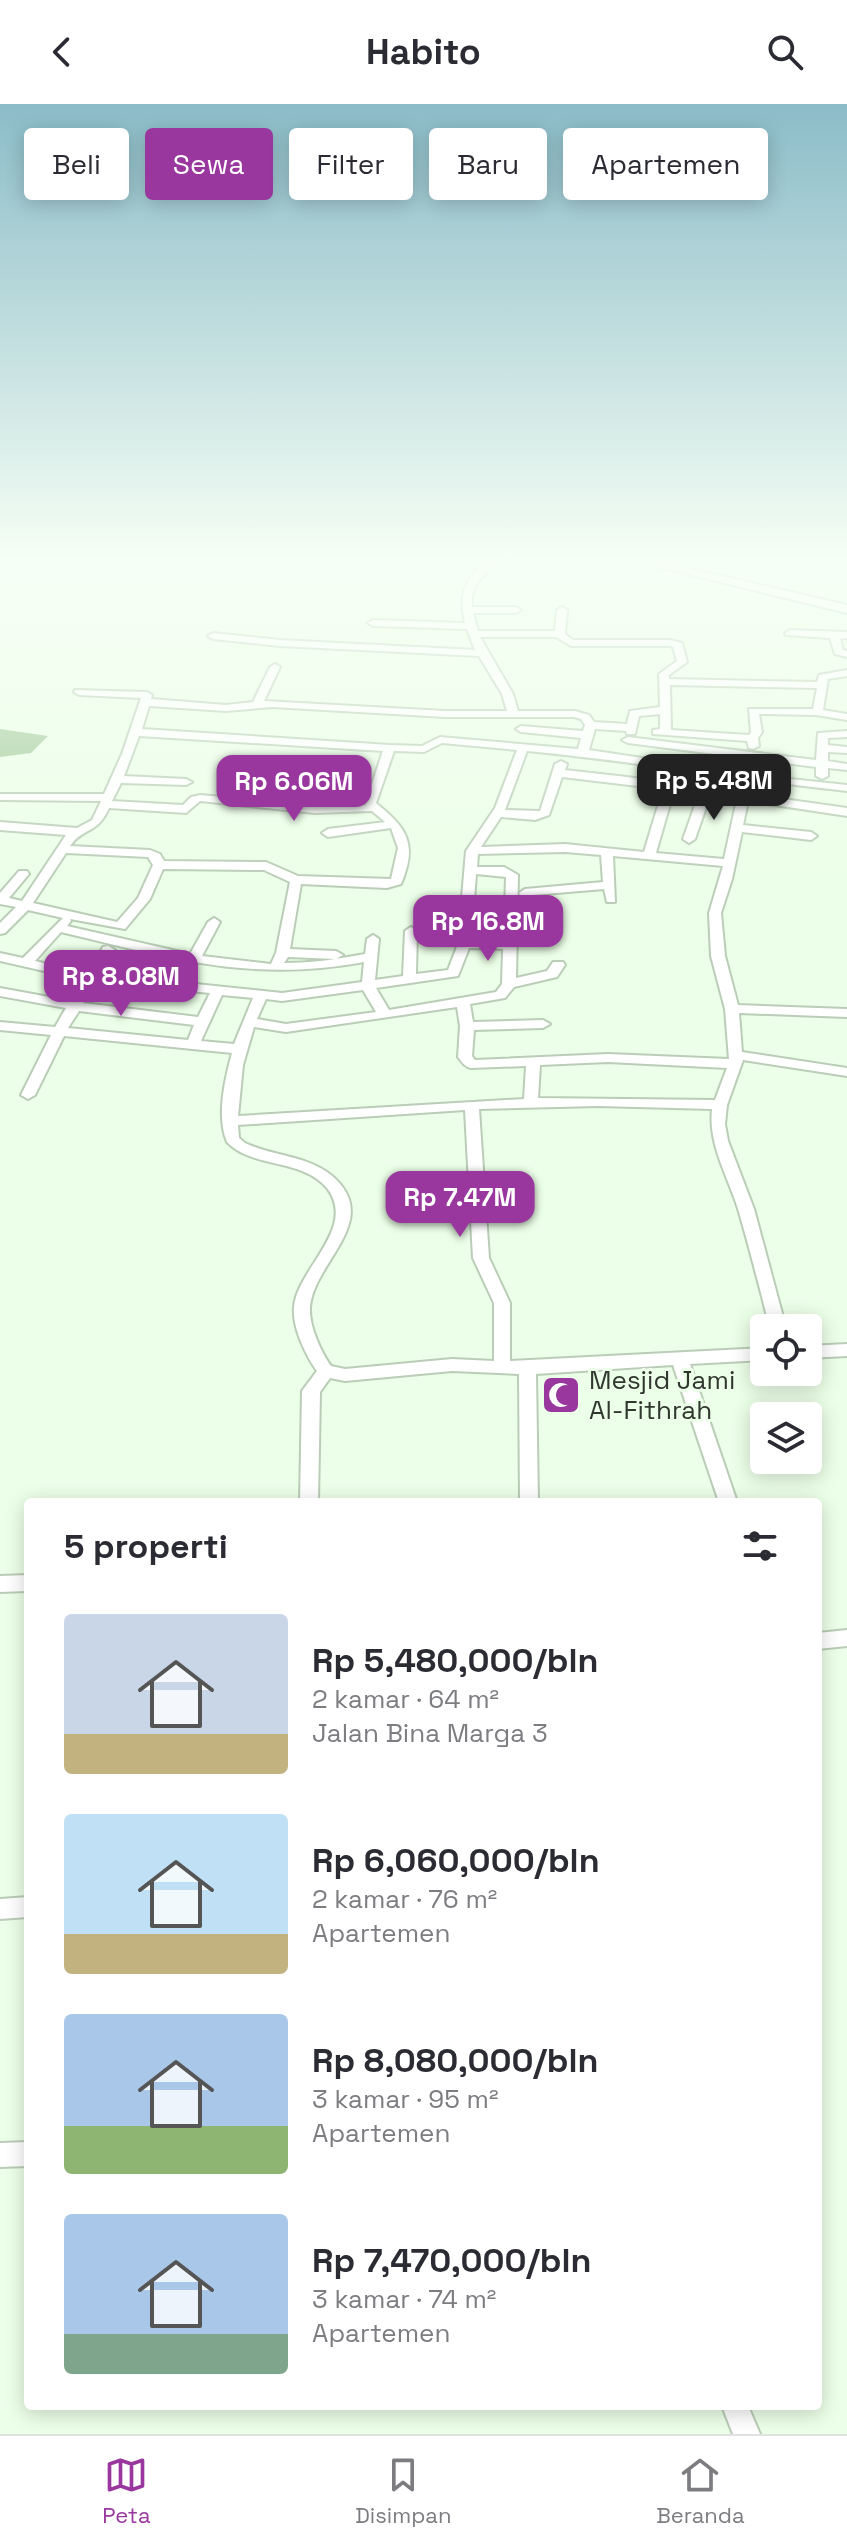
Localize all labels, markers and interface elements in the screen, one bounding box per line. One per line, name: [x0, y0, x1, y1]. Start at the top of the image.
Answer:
text: Habito: [366, 29, 481, 75]
icon: back: [40, 30, 84, 74]
icon: search: [763, 30, 807, 74]
chip: Beli: [24, 128, 129, 200]
chip: Sewa: [145, 128, 273, 200]
chip: Filter: [289, 128, 413, 200]
chip: Baru: [429, 128, 547, 200]
chip: Apartemen: [563, 128, 768, 200]
pin: Rp 5.48M: [631, 754, 797, 822]
pin: Rp 6.06M: [211, 755, 377, 823]
text: Rp 5.48M: [655, 763, 773, 797]
text: Rp 6.06M: [235, 764, 353, 798]
pin: Rp 16.8M: [405, 895, 571, 963]
text: Rp 16.8M: [431, 904, 545, 938]
pin: Rp 8.08M: [38, 950, 204, 1018]
text: Rp 8.08M: [62, 959, 180, 993]
pin: Rp 7.47M: [377, 1171, 543, 1239]
text: Rp 7.47M: [404, 1180, 516, 1214]
map controls: [750, 1314, 822, 1474]
button: locate: [750, 1314, 822, 1386]
place label: Mesjid Jami Al-Fithrah: [589, 1363, 735, 1427]
mosque icon: Mesjid Jami Al-Fithrah: [540, 1374, 582, 1416]
button: layers: [750, 1402, 822, 1474]
icon: filters: [738, 1524, 782, 1568]
text: 5 properti: [64, 1525, 228, 1568]
text: Rp 5,480,000/bln: [312, 1639, 598, 1682]
icon: home: [128, 1646, 224, 1742]
text: 2 kamar · 64 m²: [312, 1682, 499, 1716]
text: Jalan Bina Marga 3: [312, 1716, 548, 1750]
text: Rp 6,060,000/bln: [312, 1839, 600, 1882]
icon: home: [128, 1846, 224, 1942]
text: 2 kamar · 76 m²: [312, 1882, 497, 1916]
text: Apartemen: [312, 1916, 450, 1950]
text: Rp 8,080,000/bln: [312, 2039, 598, 2082]
icon: home: [128, 2046, 224, 2142]
text: 3 kamar · 95 m²: [312, 2082, 498, 2116]
text: Apartemen: [312, 2116, 450, 2150]
text: Rp 7,470,000/bln: [312, 2239, 591, 2282]
icon: home: [128, 2246, 224, 2342]
text: 3 kamar · 74 m²: [312, 2282, 496, 2316]
text: Apartemen: [312, 2316, 450, 2350]
tab: Peta: [102, 2453, 151, 2529]
tab: Disimpan: [355, 2453, 451, 2529]
tab: Beranda: [656, 2453, 745, 2529]

